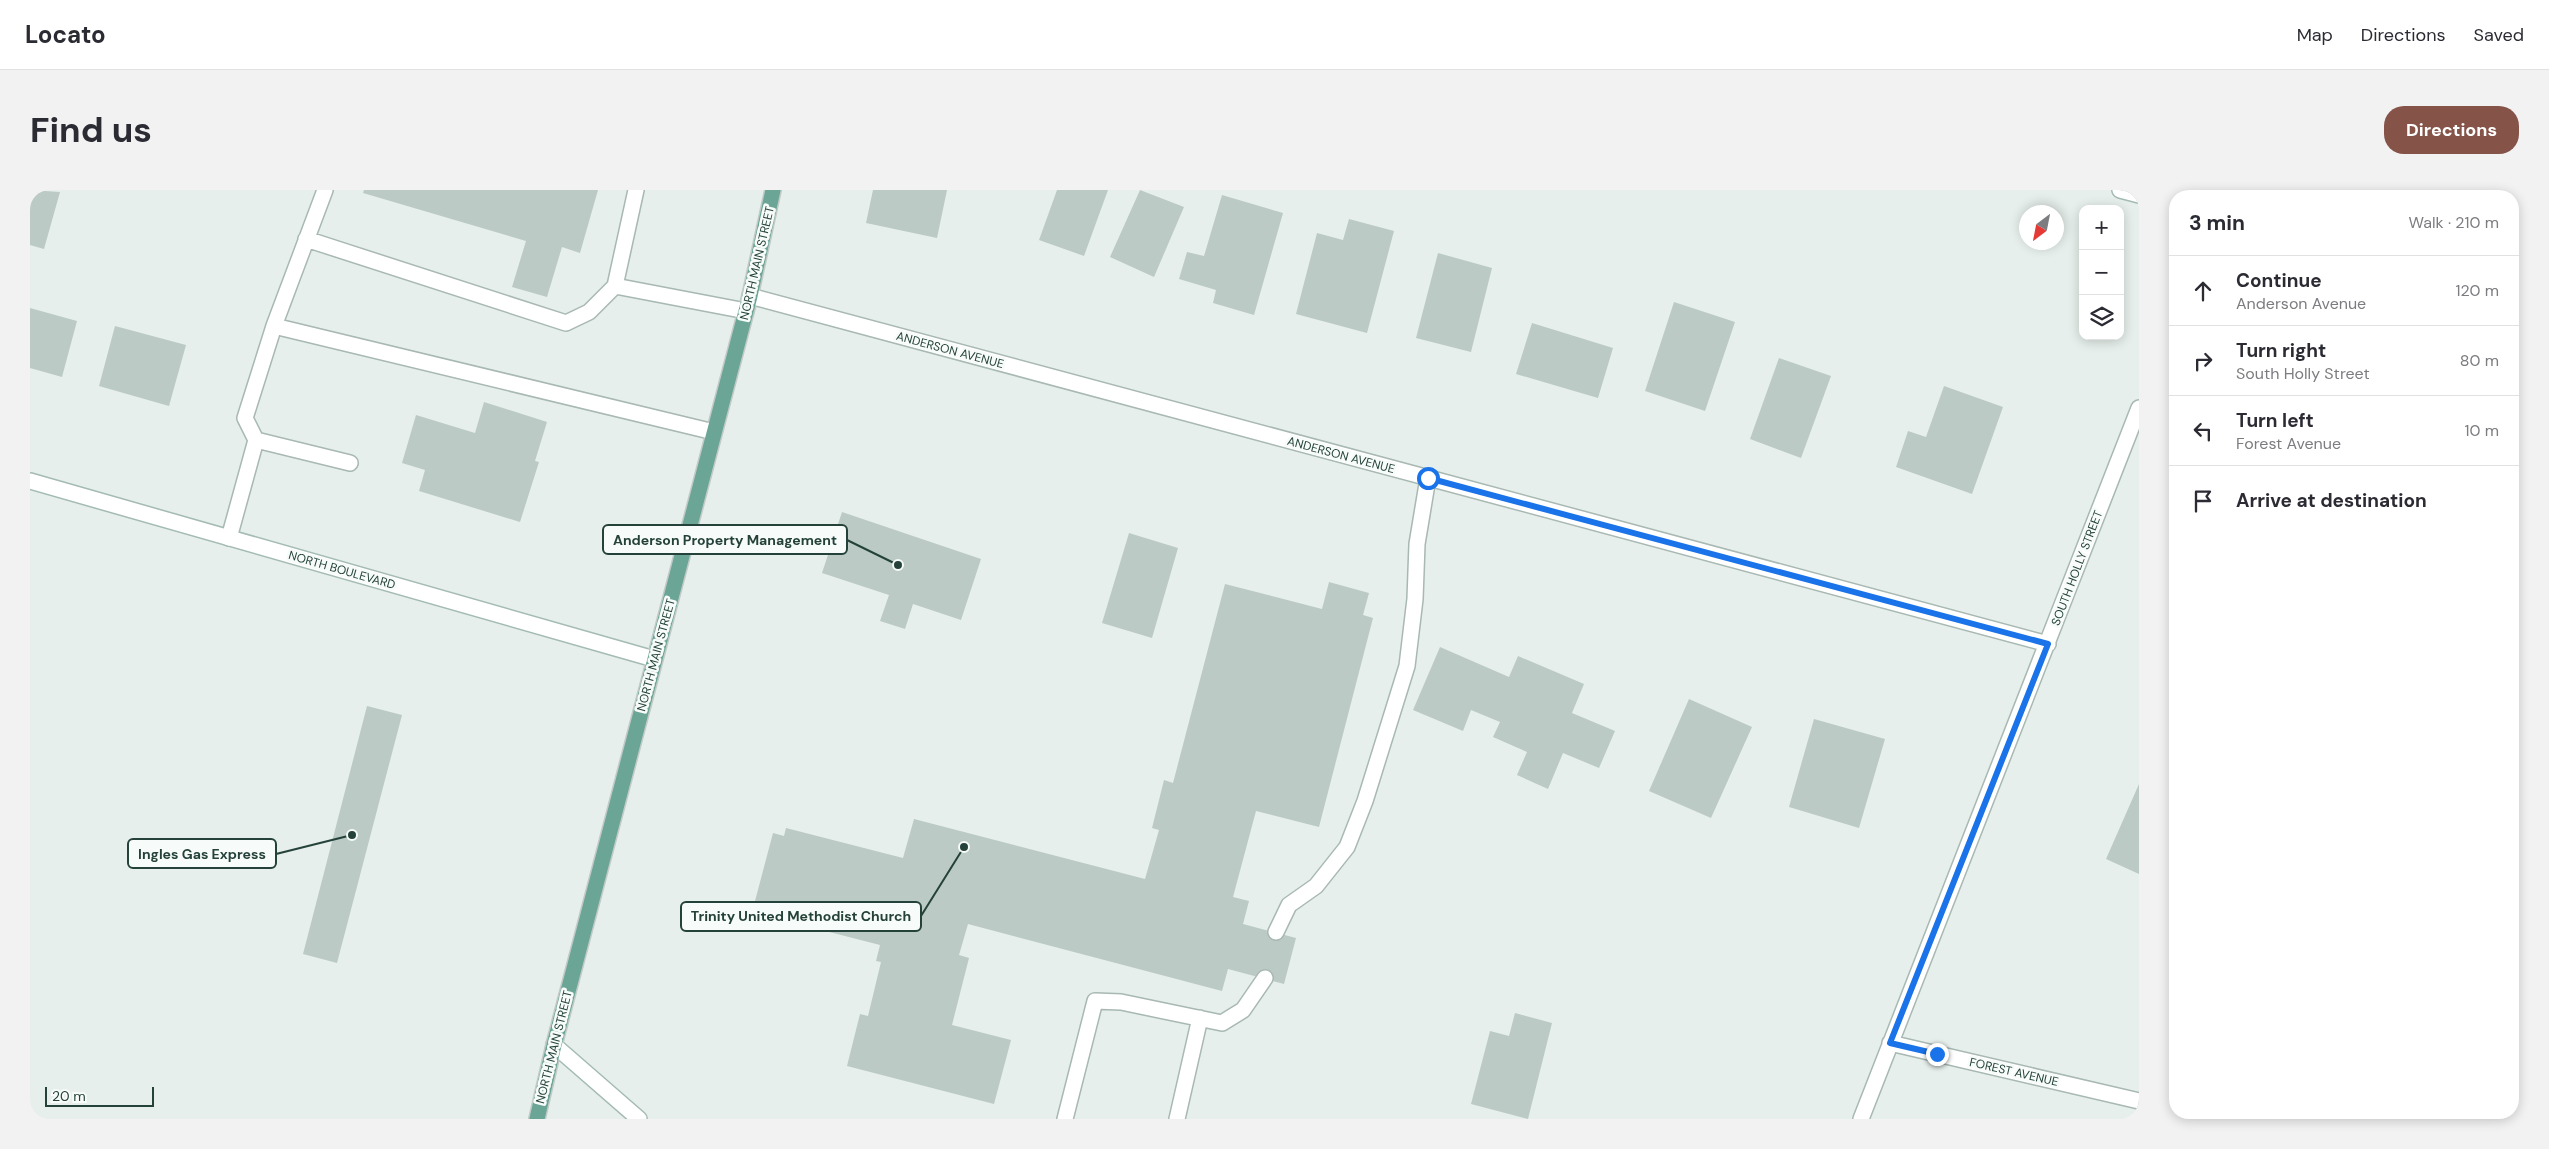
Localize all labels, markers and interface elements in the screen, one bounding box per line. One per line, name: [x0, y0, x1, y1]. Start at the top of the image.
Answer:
text: Locato: [25, 19, 106, 50]
text: Map: [2297, 23, 2333, 47]
text: Directions: [2361, 23, 2446, 47]
text: Saved: [2474, 23, 2524, 47]
button: Directions: [2384, 106, 2519, 154]
text: Find us: [30, 107, 152, 153]
street label: NORTH MAIN STREET: [736, 204, 778, 321]
north arrow: [2019, 205, 2064, 250]
map controls: [2079, 205, 2124, 340]
button: +: [2079, 205, 2124, 250]
text: 3 min: [2189, 209, 2245, 237]
text: Walk · 210 m: [2409, 212, 2499, 233]
button: −: [2079, 250, 2124, 295]
text: Continue: [2236, 268, 2322, 293]
icon: ahead: [2189, 277, 2217, 305]
text: 120 m: [2455, 280, 2499, 301]
text: Anderson Avenue: [2236, 293, 2366, 314]
button: layers: [2079, 295, 2124, 340]
street label: ANDERSON AVENUE: [894, 328, 1006, 372]
text: Turn right: [2236, 338, 2326, 363]
icon: right: [2189, 347, 2217, 375]
text: 80 m: [2460, 350, 2499, 371]
text: South Holly Street: [2236, 363, 2370, 384]
text: Turn left: [2236, 408, 2314, 433]
icon: left: [2189, 417, 2217, 445]
text: 10 m: [2465, 420, 2499, 441]
street label: ANDERSON AVENUE: [1285, 433, 1397, 477]
text: Forest Avenue: [2236, 433, 2341, 454]
route start: [1417, 467, 1440, 490]
icon: arrive: [2189, 487, 2217, 515]
text: Arrive at destination: [2236, 488, 2427, 513]
street label: SOUTH HOLLY STREET: [2048, 508, 2106, 628]
callout: Anderson Property Management: [603, 525, 847, 554]
text: Anderson Property Management: [613, 531, 837, 549]
street label: NORTH BOULEVARD: [287, 547, 397, 593]
street label: NORTH MAIN STREET: [633, 597, 679, 713]
callout: Ingles Gas Express: [128, 839, 276, 868]
text: Ingles Gas Express: [138, 845, 266, 863]
callout: Trinity United Methodist Church: [681, 902, 921, 931]
text: Trinity United Methodist Church: [691, 907, 911, 925]
street label: NORTH MAIN STREET: [532, 989, 576, 1105]
route end: [1926, 1043, 1949, 1066]
street label: FOREST AVENUE: [1968, 1054, 2060, 1090]
scale bar: [45, 1084, 154, 1107]
text: 20 m: [52, 1087, 86, 1105]

